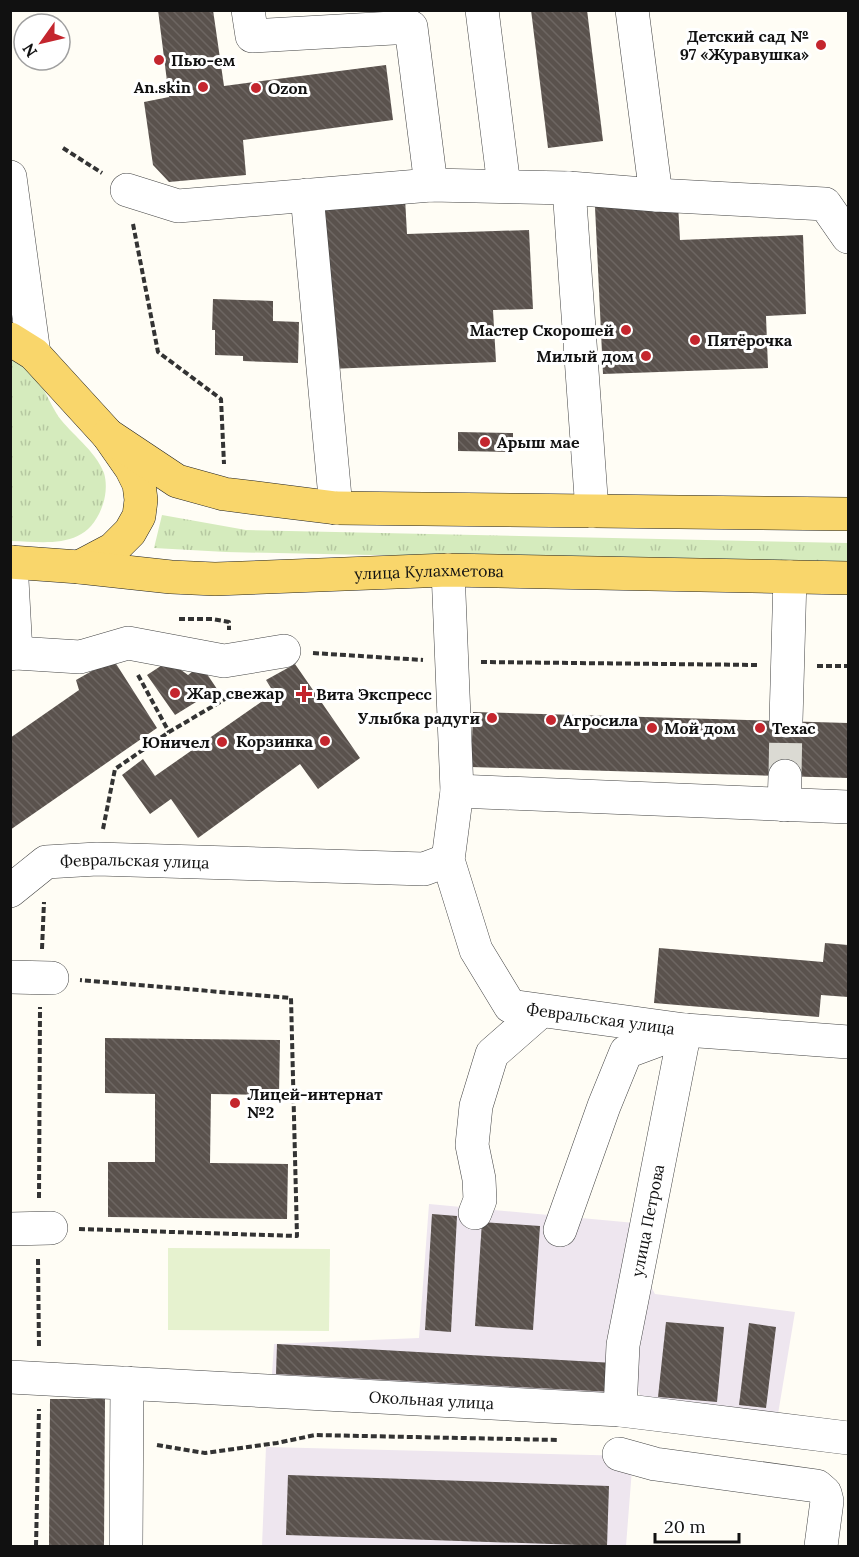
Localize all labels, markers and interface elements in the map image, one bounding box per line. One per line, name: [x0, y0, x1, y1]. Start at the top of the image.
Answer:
north arrow: [12, 12, 72, 72]
place label: Детский сад № 97 «Журавушка»: [680, 26, 809, 64]
marker: Детский сад № 97 «Журавушка»: [814, 38, 828, 52]
text: N: [18, 40, 41, 61]
place label: Пью-ем: [171, 50, 236, 70]
marker: Пью-ем: [152, 53, 166, 67]
place label: An.skin: [134, 77, 191, 97]
place label: Ozon: [268, 78, 308, 98]
marker: An.skin: [196, 80, 210, 94]
marker: Ozon: [249, 81, 263, 95]
place label: Мастер Скорошей: [470, 320, 614, 340]
marker: Мастер Скорошей: [619, 323, 633, 337]
place label: Пятёрочка: [707, 330, 793, 350]
marker: Пятёрочка: [688, 333, 702, 347]
place label: Милый дом: [536, 346, 634, 366]
marker: Милый дом: [639, 349, 653, 363]
place label: Арыш мае: [497, 432, 580, 452]
marker: Арыш мае: [478, 435, 492, 449]
street label: улица Кулахметова: [354, 560, 504, 584]
place label: Жар свежар: [187, 683, 284, 703]
place label: Вита Экспресс: [316, 684, 433, 704]
marker: Жар свежар: [168, 686, 182, 700]
marker: Вита Экспресс: [297, 687, 311, 701]
place label: Улыбка радуги: [358, 708, 480, 728]
place label: Агросила: [563, 710, 639, 730]
marker: Улыбка радуги: [485, 711, 499, 725]
marker: Агросила: [544, 713, 558, 727]
place label: Мой дом: [664, 718, 736, 738]
place label: Техас: [772, 718, 816, 738]
marker: Мой дом: [645, 721, 659, 735]
marker: Техас: [753, 721, 767, 735]
place label: Корзинка: [236, 731, 314, 751]
place label: Юничел: [142, 732, 210, 752]
marker: Корзинка: [318, 734, 332, 748]
marker: Юничел: [215, 735, 229, 749]
street label: Февральская улица: [59, 849, 210, 872]
street label: Февральская улица: [525, 998, 676, 1039]
place label: Лицей-интернат №2: [247, 1084, 383, 1122]
marker: Лицей-интернат №2: [228, 1096, 242, 1110]
street label: улица Петрова: [627, 1162, 668, 1278]
street label: Окольная улица: [368, 1386, 495, 1413]
scale bar: [655, 1506, 739, 1544]
text: 20 m: [664, 1515, 706, 1538]

